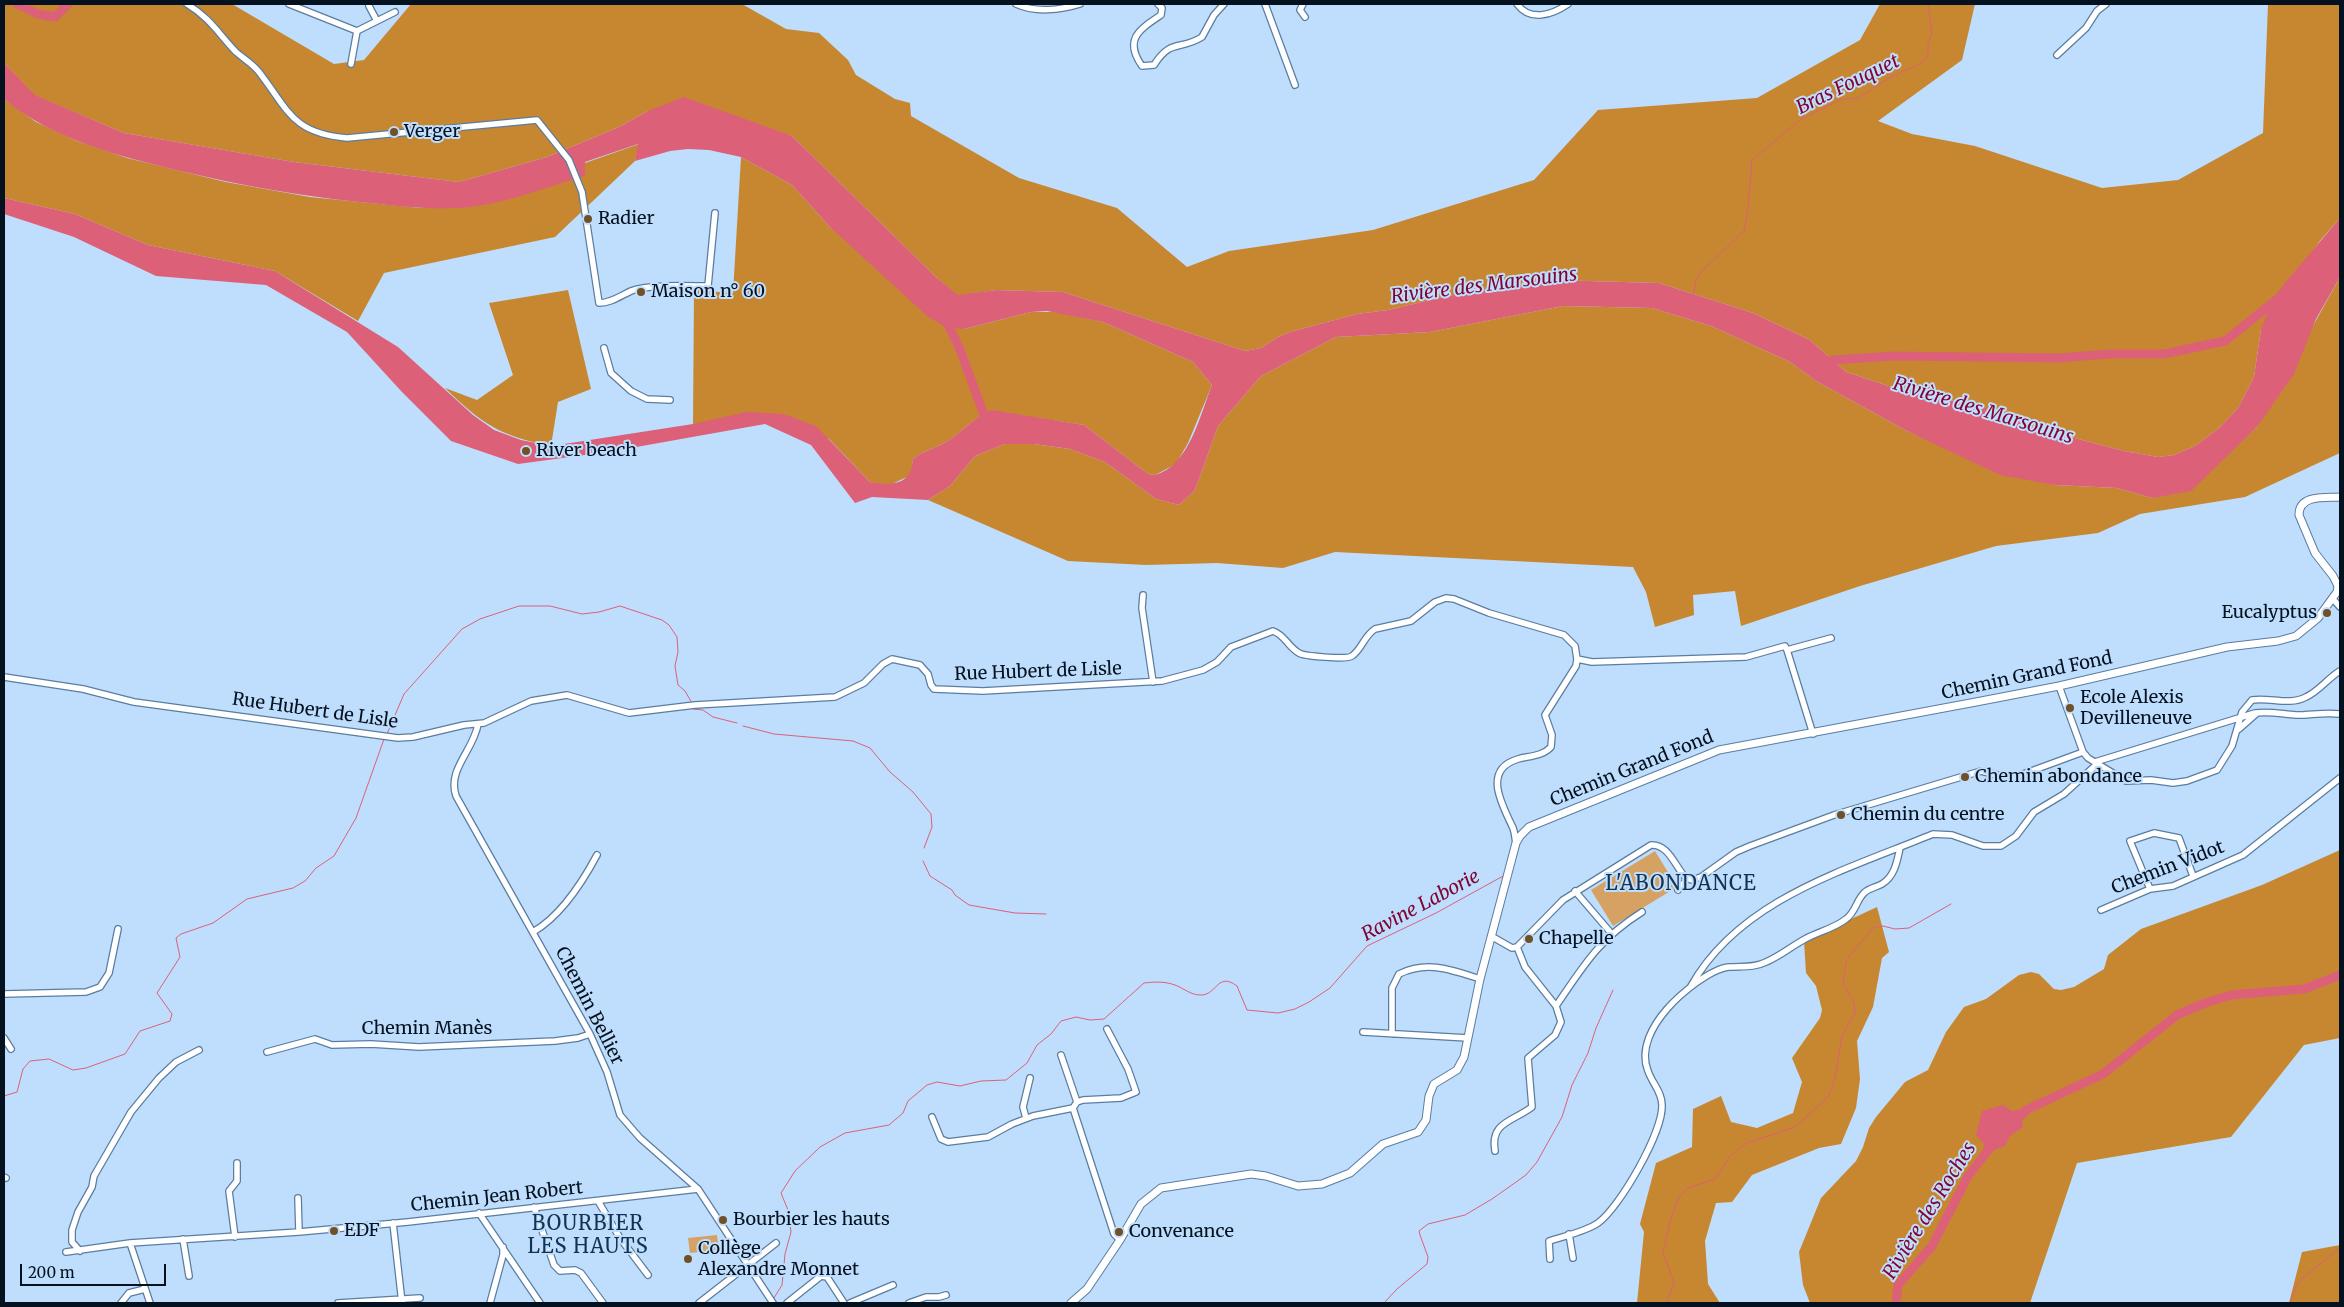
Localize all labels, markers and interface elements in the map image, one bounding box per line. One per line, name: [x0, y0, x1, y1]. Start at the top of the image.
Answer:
water label: Bras Fouquet: [1793, 50, 1903, 120]
place label: Verger: [404, 121, 460, 143]
marker: Verger: [388, 126, 400, 138]
place label: Radier: [598, 208, 654, 230]
marker: Radier: [582, 213, 594, 225]
water label: Rivière des Marsouins: [1390, 263, 1578, 309]
place label: Maison n° 60: [651, 281, 765, 303]
marker: Maison n° 60: [635, 286, 647, 298]
water label: Rivière des Marsouins: [1890, 373, 2076, 449]
place label: River beach: [536, 440, 637, 462]
marker: River beach: [520, 445, 532, 457]
place label: Eucalyptus: [2222, 602, 2317, 624]
marker: Eucalyptus: [2321, 607, 2333, 619]
street label: Chemin Grand Fond: [1940, 647, 2114, 705]
street label: Rue Hubert de Lisle: [954, 658, 1122, 686]
place label: Ecole Alexis Devilleneuve: [2080, 687, 2192, 730]
street label: Rue Hubert de Lisle: [231, 689, 399, 733]
marker: Ecole Alexis Devilleneuve: [2064, 702, 2076, 714]
street label: Chemin Grand Fond: [1547, 726, 1717, 812]
place label: Chemin abondance: [1975, 766, 2142, 788]
marker: Chemin abondance: [1959, 771, 1971, 783]
place label: Chemin du centre: [1851, 804, 2004, 826]
marker: Chemin du centre: [1835, 809, 1847, 821]
street label: Chemin Vidot: [2109, 837, 2227, 899]
water label: Ravine Laborie: [1358, 865, 1484, 947]
district label: L'ABONDANCE: [1604, 872, 1758, 896]
place label: Chapelle: [1539, 928, 1614, 950]
marker: Chapelle: [1523, 933, 1535, 945]
street label: Chemin Bellier: [550, 944, 628, 1068]
street label: Chemin Manès: [362, 1018, 492, 1040]
water label: Rivière des Roches: [1879, 1138, 1981, 1284]
street label: Chemin Jean Robert: [410, 1177, 584, 1217]
place label: Bourbier les hauts: [733, 1209, 890, 1231]
district label: BOURBIER LES HAUTS: [526, 1212, 650, 1259]
marker: Bourbier les hauts: [717, 1214, 729, 1226]
place label: EDF: [344, 1220, 380, 1242]
place label: Convenance: [1129, 1221, 1234, 1243]
marker: EDF: [328, 1225, 340, 1237]
marker: Convenance: [1113, 1226, 1125, 1238]
place label: Collège Alexandre Monnet: [698, 1238, 859, 1280]
marker: Collège Alexandre Monnet: [682, 1253, 694, 1265]
scale bar: [22, 1254, 169, 1286]
text: 200 m: [28, 1263, 75, 1282]

